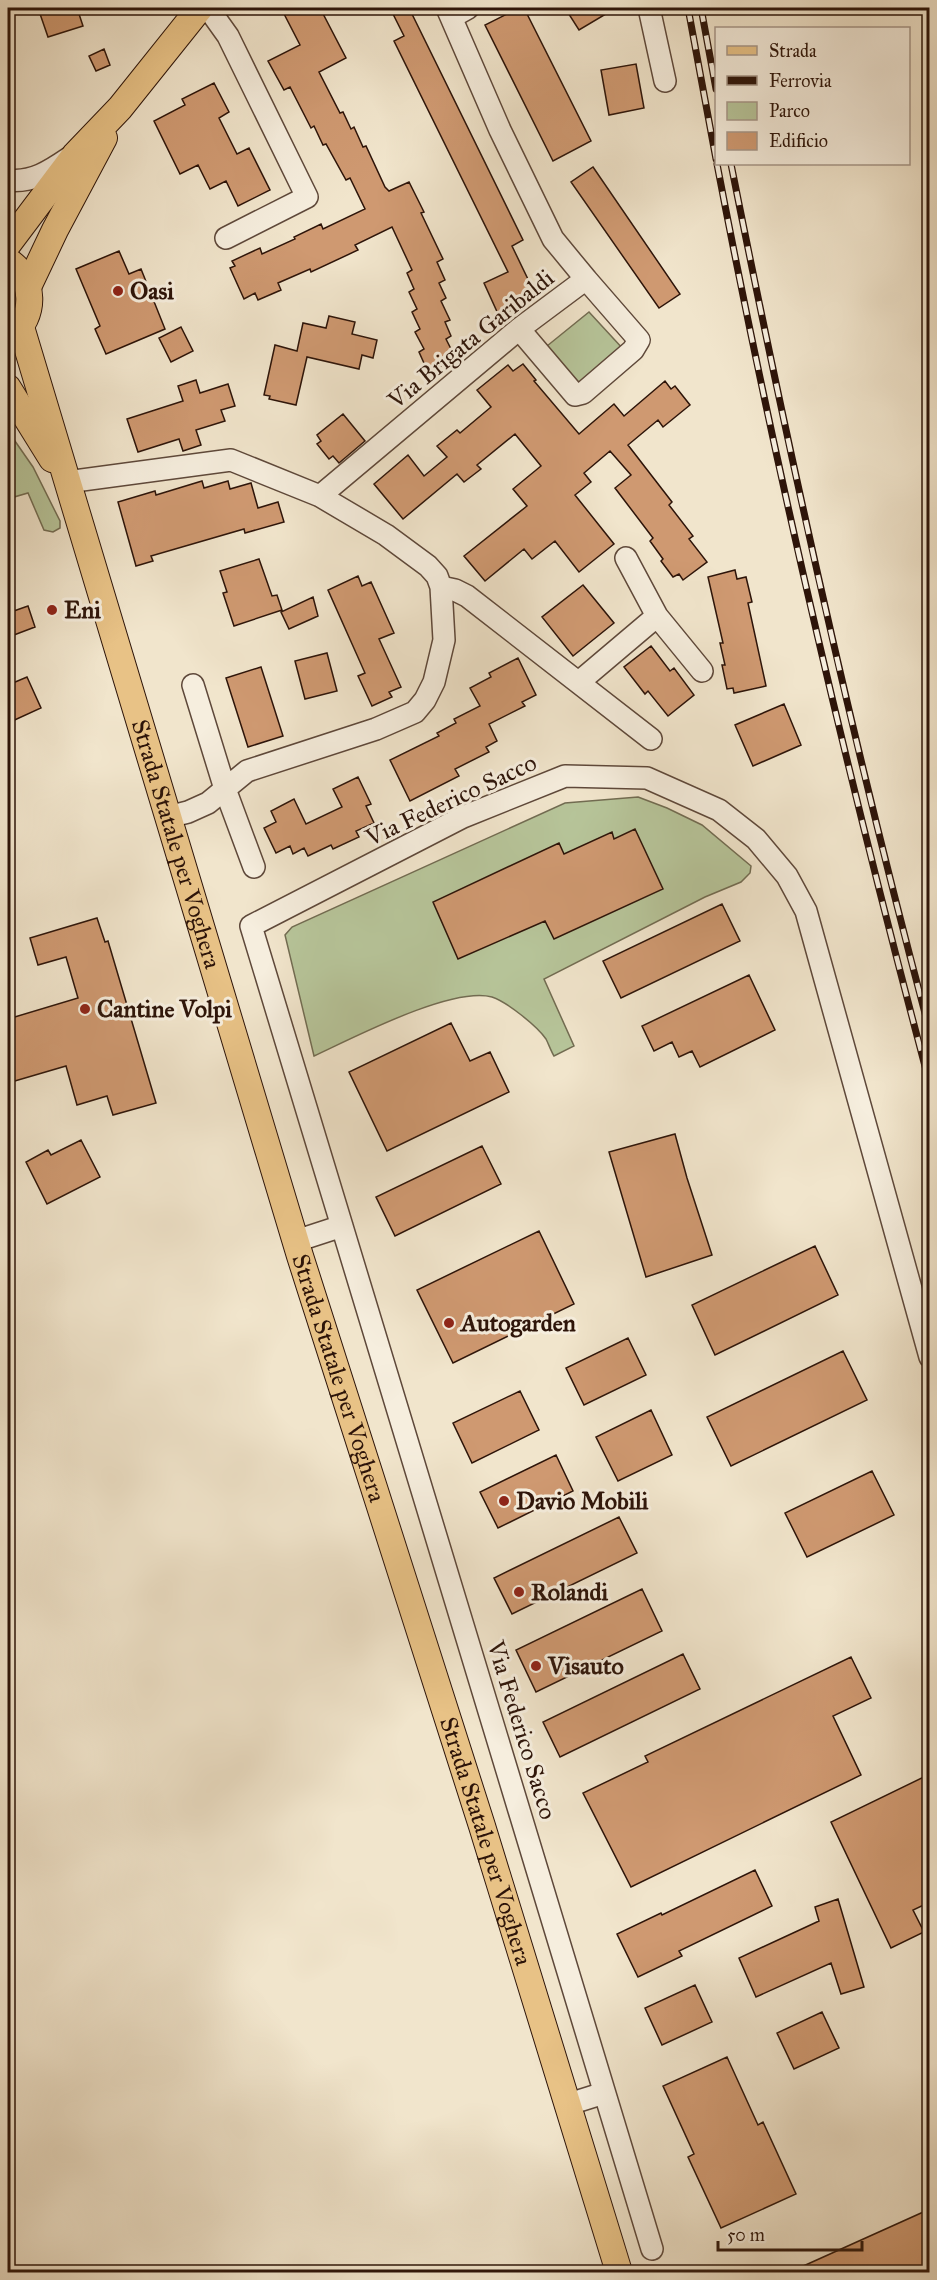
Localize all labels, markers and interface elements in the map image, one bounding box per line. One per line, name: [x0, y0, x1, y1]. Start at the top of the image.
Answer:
legend: [715, 27, 910, 165]
text: Strada: [769, 40, 817, 62]
text: Ferrovia: [769, 70, 832, 92]
text: Parco: [769, 100, 810, 122]
text: Edificio: [769, 130, 828, 152]
street label: Via Brigata Garibaldi: [381, 263, 560, 416]
place label: Oasi: [130, 276, 174, 306]
marker: Oasi: [111, 284, 125, 298]
place label: Eni: [64, 595, 101, 625]
marker: Eni: [45, 603, 59, 617]
street label: Strada Statale per Voghera: [125, 716, 228, 973]
street label: Via Federico Sacco: [360, 747, 541, 853]
place label: Cantine Volpi: [97, 994, 232, 1024]
marker: Cantine Volpi: [78, 1002, 92, 1016]
street label: Strada Statale per Voghera: [285, 1250, 393, 1507]
place label: Autogarden: [459, 1308, 576, 1338]
marker: Autogarden: [442, 1316, 456, 1330]
place label: Davio Mobili: [516, 1486, 649, 1516]
marker: Davio Mobili: [497, 1494, 511, 1508]
place label: Rolandi: [531, 1577, 609, 1607]
marker: Rolandi: [512, 1585, 526, 1599]
street label: Via Federico Sacco: [480, 1636, 563, 1823]
place label: Visauto: [547, 1651, 624, 1681]
marker: Visauto: [529, 1659, 543, 1673]
street label: Strada Statale per Voghera: [433, 1713, 539, 1970]
scale bar: [718, 2214, 862, 2252]
text: 50 m: [727, 2224, 765, 2246]

